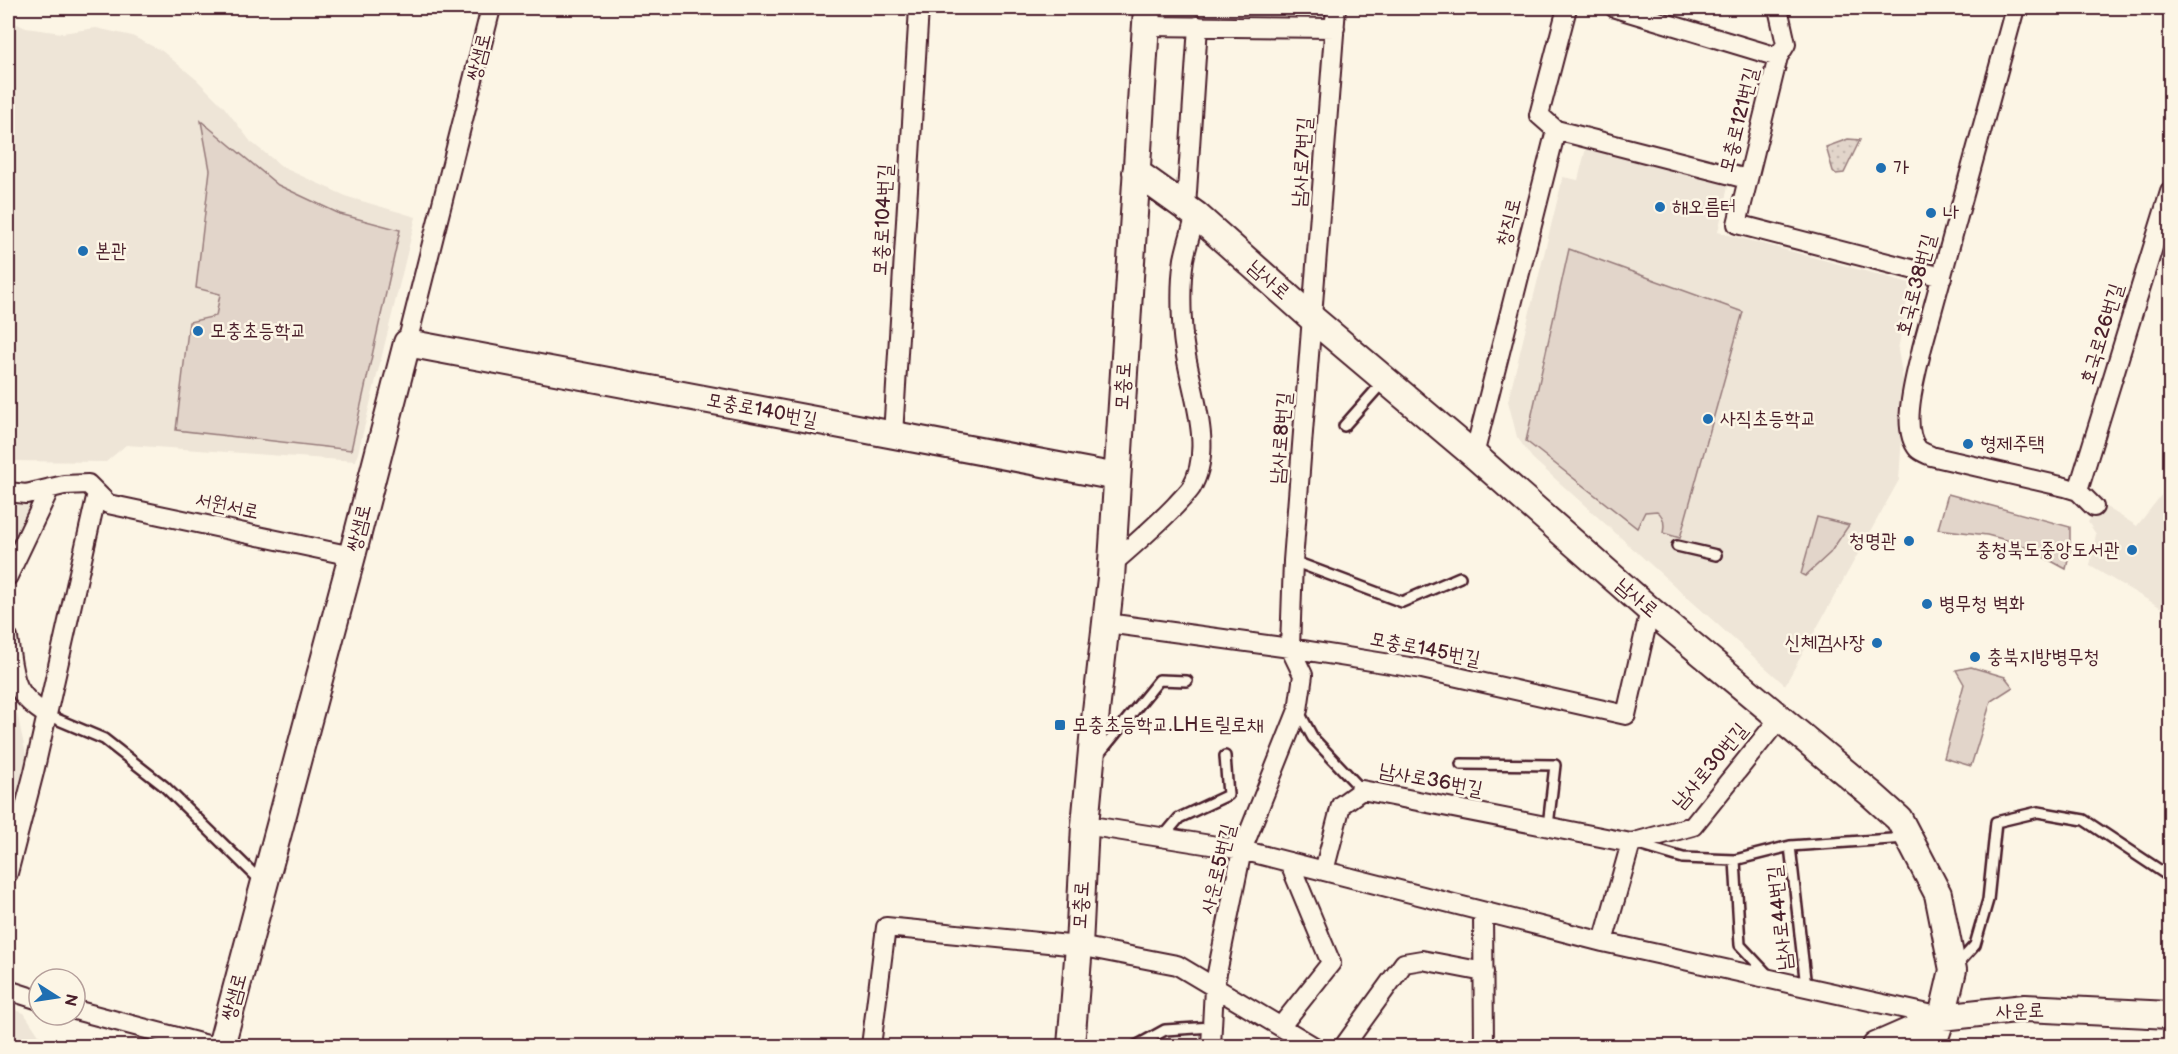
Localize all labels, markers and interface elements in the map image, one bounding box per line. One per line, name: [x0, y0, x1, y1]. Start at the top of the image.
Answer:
street label: 쌍샘로: [462, 31, 496, 83]
street label: 모충로121번길: [1714, 65, 1764, 175]
street label: 남사로7번길: [1287, 116, 1317, 208]
place label: 가: [1893, 156, 1909, 180]
marker: 가: [1874, 161, 1888, 175]
street label: 모충로104번길: [868, 163, 898, 277]
place label: 해오름터: [1672, 195, 1736, 219]
street label: 창직로: [1492, 196, 1526, 248]
marker: 해오름터: [1653, 200, 1667, 214]
place label: 나: [1943, 201, 1959, 225]
marker: 나: [1924, 206, 1938, 220]
street label: 호국로38번길: [1891, 231, 1941, 339]
place label: 본관: [95, 239, 127, 263]
marker: 본관: [76, 244, 90, 258]
street label: 남사로: [1243, 255, 1295, 305]
street label: 호국로26번길: [2075, 281, 2129, 387]
place label: 모충초등학교: [210, 319, 307, 343]
marker: 모충초등학교: [191, 324, 205, 338]
street label: 모충로: [1110, 361, 1136, 411]
street label: 모충로140번길: [705, 388, 819, 432]
street label: 남사로8번길: [1265, 391, 1297, 485]
place label: 사직초등학교: [1720, 407, 1817, 431]
marker: 사직초등학교: [1701, 412, 1715, 426]
place label: 형제주택: [1980, 432, 2044, 456]
marker: 형제주택: [1961, 437, 1975, 451]
street label: 서원서로: [193, 488, 261, 524]
street label: 쌍샘로: [342, 502, 376, 554]
place label: 청명관: [1849, 529, 1897, 553]
marker: 청명관: [1902, 534, 1916, 548]
place label: 충청북도중앙도서관: [1975, 538, 2120, 562]
marker: 충청북도중앙도서관: [2125, 543, 2139, 557]
street label: 남사로: [1611, 573, 1663, 623]
place label: 병무청 벽화: [1939, 592, 2025, 616]
marker: 병무청 벽화: [1920, 597, 1934, 611]
street label: 모충로145번길: [1368, 627, 1482, 671]
place label: 신체검사장: [1785, 631, 1865, 655]
marker: 신체검사장: [1870, 636, 1884, 650]
place label: 충북지방병무청: [1987, 645, 2100, 669]
marker: 충북지방병무청: [1968, 650, 1982, 664]
place label: 모충초등학교.LH트릴로채: [1072, 713, 1263, 737]
marker: 모충초등학교.LH트릴로채: [1053, 718, 1067, 732]
street label: 남사로30번길: [1667, 718, 1753, 814]
street label: 남사로36번길: [1377, 758, 1485, 802]
street label: 사운로5번길: [1195, 821, 1241, 917]
street label: 남사로44번길: [1763, 865, 1797, 971]
street label: 모충로: [1068, 880, 1094, 930]
north arrow: [27, 967, 87, 1027]
street label: 쌍샘로: [216, 971, 252, 1023]
text: N: [60, 992, 81, 1008]
street label: 사운로: [1995, 998, 2045, 1024]

